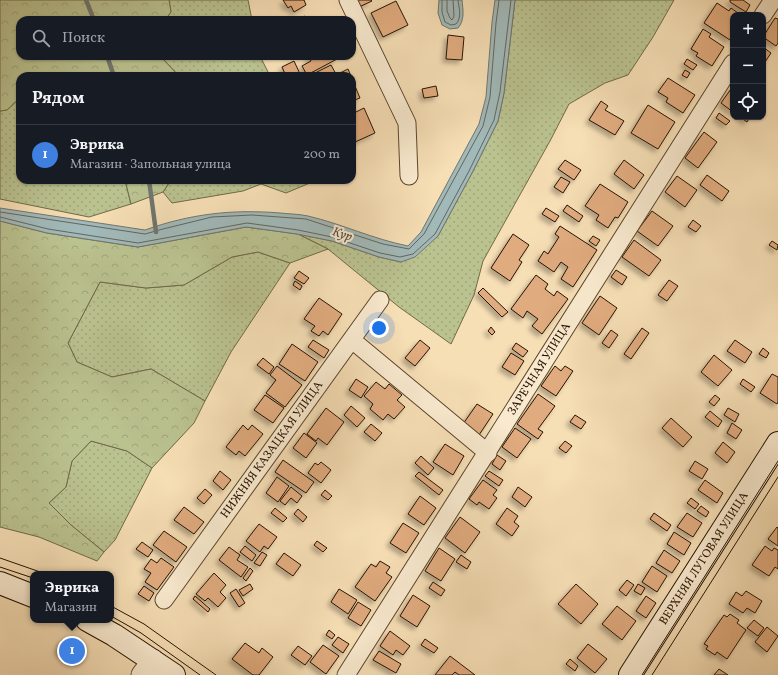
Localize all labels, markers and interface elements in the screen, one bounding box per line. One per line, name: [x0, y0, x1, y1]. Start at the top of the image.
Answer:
map controls: [730, 12, 766, 120]
button: +: [730, 12, 766, 48]
search box: [16, 16, 356, 60]
icon: search: [30, 27, 52, 49]
text: Поиск: [62, 28, 105, 49]
button: −: [730, 48, 766, 84]
button: locate: [730, 84, 766, 120]
text: Рядом: [32, 87, 85, 110]
text: Эврика: [70, 135, 124, 156]
text: 1: [42, 146, 48, 164]
text: 200 m: [303, 146, 340, 164]
text: Магазин · Запольная улица: [70, 156, 231, 174]
water label: Кур: [330, 223, 354, 247]
your location: [369, 318, 389, 338]
street label: ЗАРЕЧНАЯ УЛИЦА: [504, 319, 575, 418]
street label: НИЖНЯЯ КАЗАЦКАЯ УЛИЦА: [217, 377, 327, 522]
street label: ВЕРХНЯЯ ЛУГОВАЯ УЛИЦА: [656, 489, 753, 628]
popup: [30, 571, 114, 623]
text: Эврика: [45, 578, 99, 599]
text: Магазин: [45, 599, 97, 617]
pin: 1: [59, 636, 85, 666]

